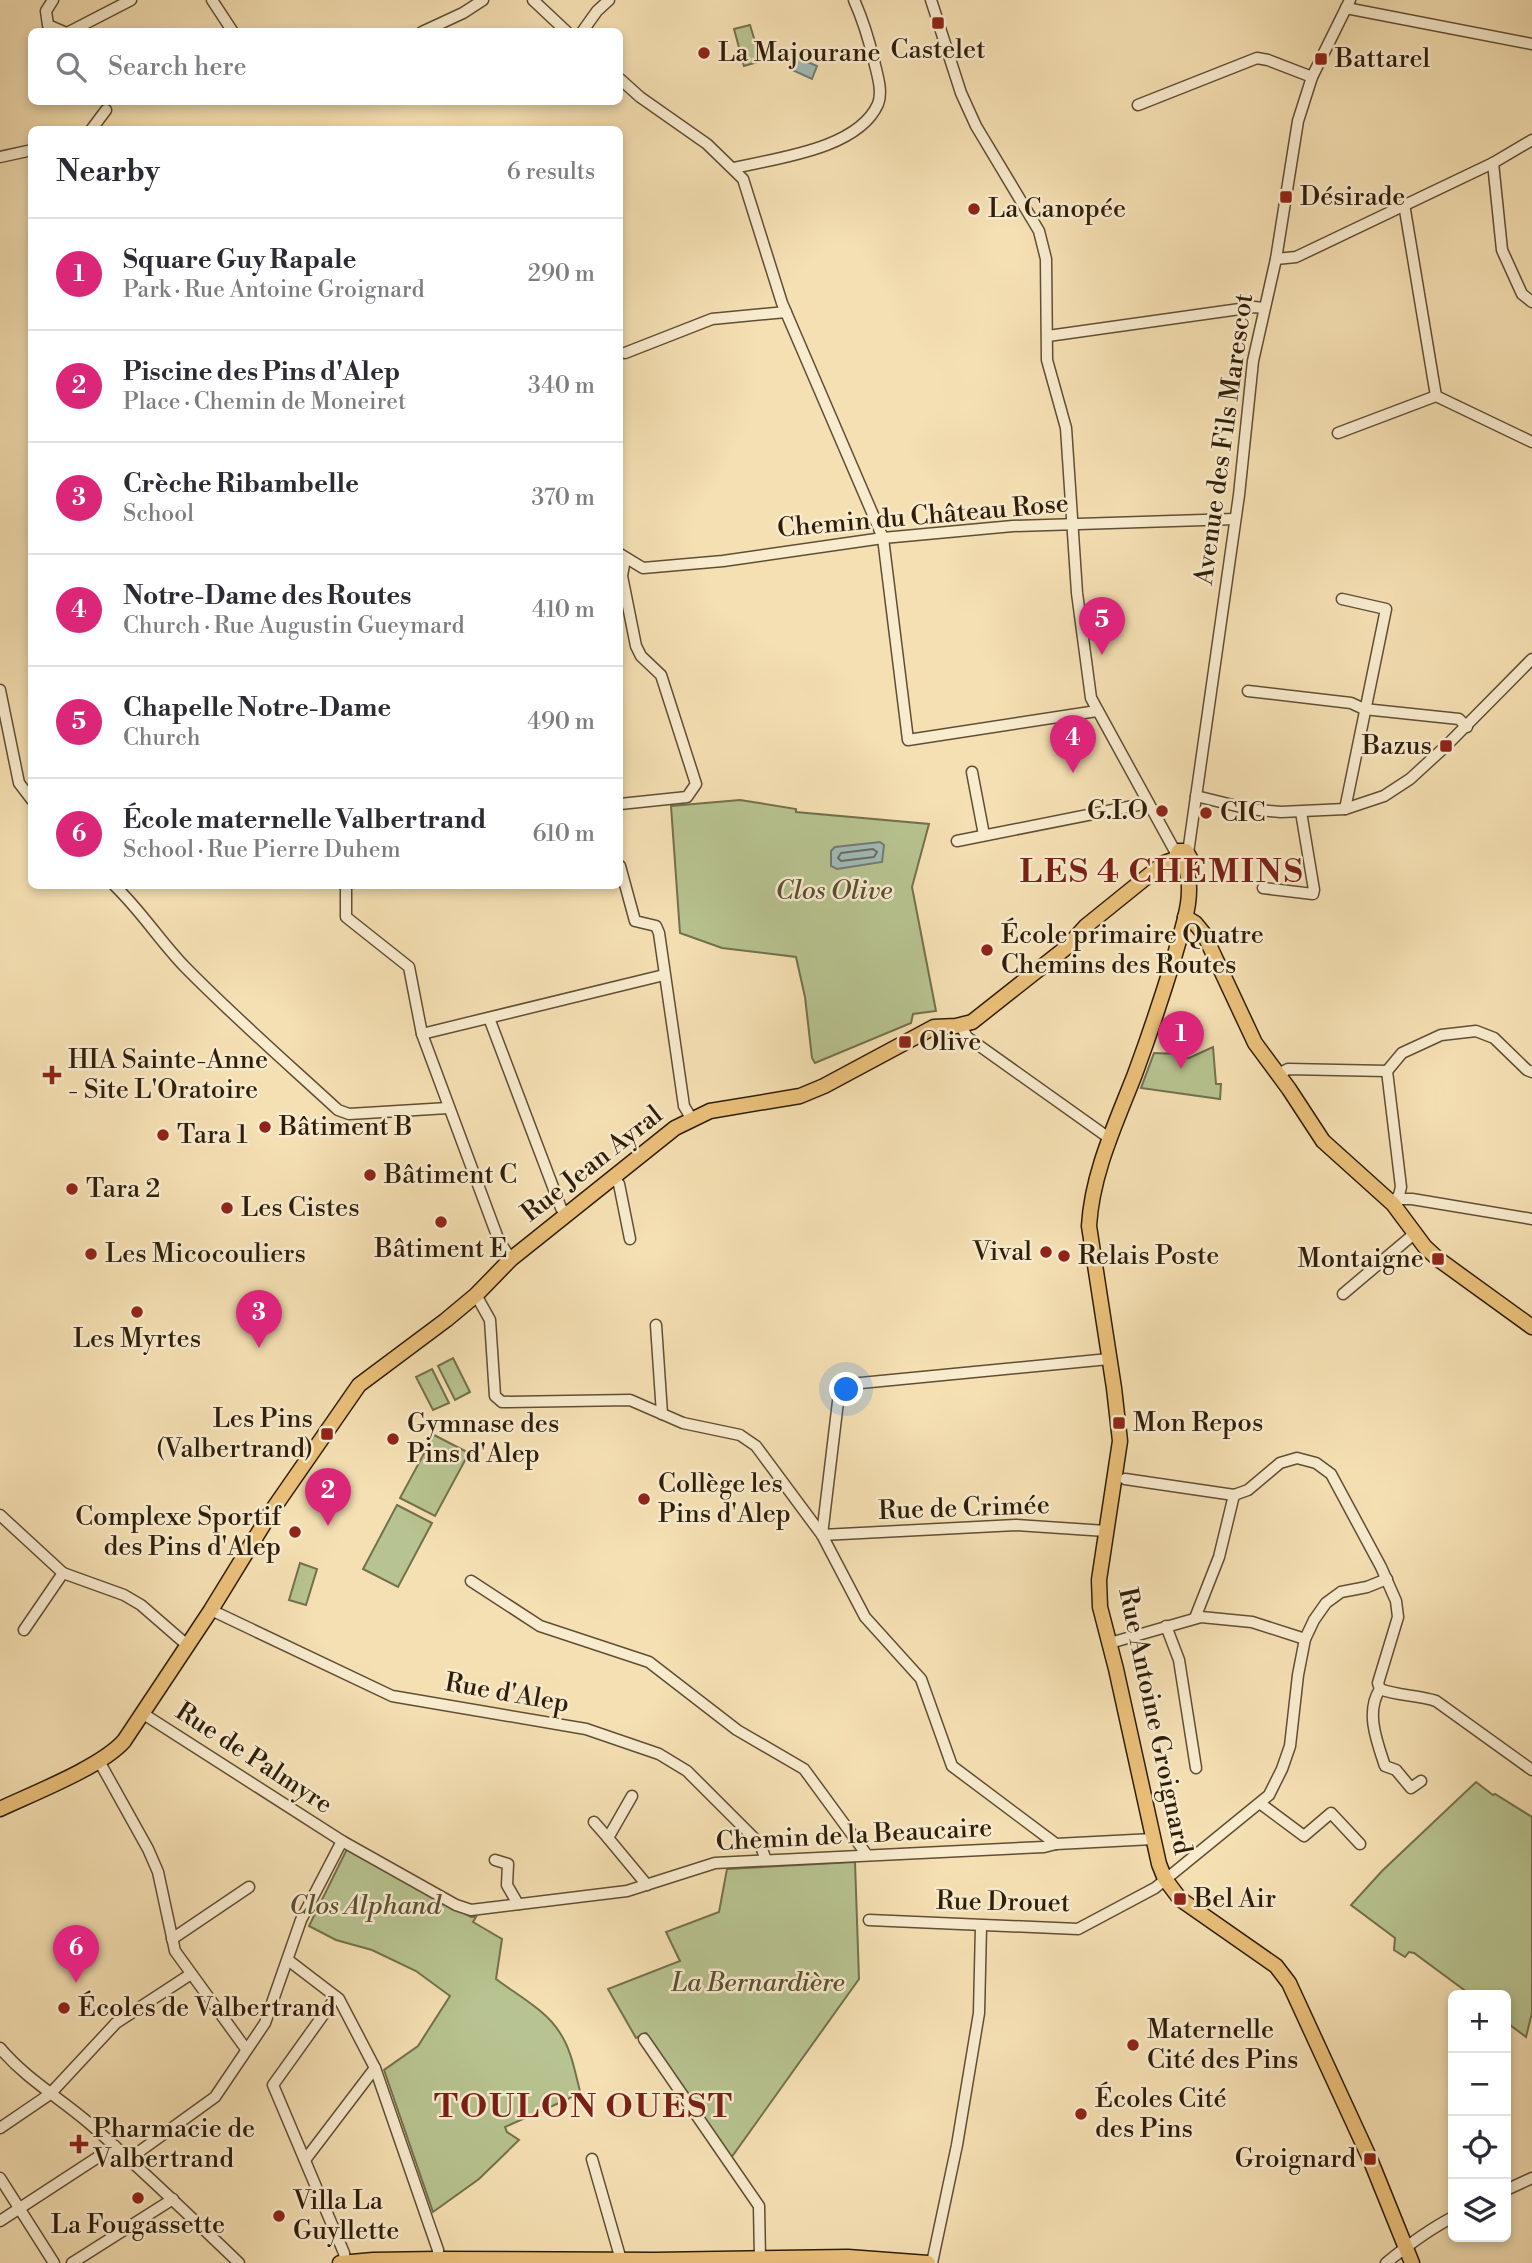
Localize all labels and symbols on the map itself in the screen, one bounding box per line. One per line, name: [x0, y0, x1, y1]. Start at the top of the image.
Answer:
marker: Castelet: [930, 15, 946, 31]
place label: Castelet: [891, 34, 985, 66]
place label: La Majourane: [718, 37, 881, 69]
place label: Battarel: [1334, 43, 1431, 75]
marker: La Majourane: [696, 45, 712, 61]
marker: Battarel: [1313, 51, 1329, 67]
place label: Désirade: [1300, 181, 1405, 213]
marker: Désirade: [1278, 189, 1294, 205]
place label: La Canopée: [988, 193, 1126, 225]
marker: La Canopée: [966, 201, 982, 217]
street label: Avenue des Fils Marescot: [1188, 291, 1260, 588]
street label: Chemin du Château Rose: [776, 487, 1070, 545]
pin: 5: [1079, 597, 1125, 655]
pin: 4: [1050, 715, 1096, 773]
place label: Bazus: [1361, 730, 1432, 762]
marker: Bazus: [1438, 738, 1454, 754]
place label: G.I.O: [1087, 795, 1148, 827]
place label: CIC: [1220, 797, 1266, 829]
marker: G.I.O: [1154, 803, 1170, 819]
marker: CIC: [1198, 805, 1214, 821]
district label: LES 4 CHEMINS: [1019, 852, 1305, 893]
park label: Clos Olive: [776, 875, 892, 907]
place label: École primaire Quatre Chemins des Routes: [1001, 917, 1264, 981]
marker: École primaire Quatre Chemins des Routes: [979, 942, 995, 958]
pin: 1: [1158, 1011, 1204, 1069]
place label: Olive: [919, 1026, 981, 1058]
marker: Olive: [897, 1034, 913, 1050]
place label: HIA Sainte-Anne - Site L'Oratoire: [68, 1044, 268, 1106]
marker: HIA Sainte-Anne - Site L'Oratoire: [42, 1065, 62, 1085]
street label: Rue Jean Ayral: [515, 1099, 669, 1229]
place label: Bâtiment B: [278, 1111, 412, 1143]
place label: Tara 1: [177, 1119, 248, 1151]
marker: Bâtiment B: [257, 1119, 273, 1135]
marker: Tara 1: [155, 1127, 171, 1143]
place label: Bâtiment C: [383, 1159, 517, 1191]
marker: Bâtiment C: [362, 1167, 378, 1183]
place label: Tara 2: [86, 1173, 160, 1205]
marker: Tara 2: [64, 1181, 80, 1197]
place label: Les Cistes: [241, 1192, 360, 1224]
marker: Les Cistes: [219, 1200, 235, 1216]
marker: Bâtiment E: [433, 1214, 449, 1230]
place label: Bâtiment E: [373, 1233, 508, 1265]
place label: Vival: [972, 1236, 1032, 1268]
place label: Les Micocouliers: [105, 1238, 306, 1270]
place label: Relais Poste: [1078, 1240, 1219, 1272]
place label: Montaigne: [1297, 1243, 1424, 1275]
marker: Vival: [1038, 1244, 1054, 1260]
marker: Les Micocouliers: [83, 1246, 99, 1262]
marker: Relais Poste: [1056, 1248, 1072, 1264]
marker: Montaigne: [1430, 1251, 1446, 1267]
pin: 3: [236, 1290, 282, 1348]
marker: Les Myrtes: [129, 1304, 145, 1320]
place label: Les Myrtes: [73, 1323, 201, 1355]
your location: [829, 1372, 863, 1406]
place label: Les Pins (Valbertrand): [156, 1403, 313, 1465]
place label: Mon Repos: [1133, 1407, 1263, 1439]
place label: Gymnase des Pins d'Alep: [407, 1408, 559, 1470]
marker: Mon Repos: [1111, 1415, 1127, 1431]
marker: Les Pins (Valbertrand): [319, 1426, 335, 1442]
marker: Gymnase des Pins d'Alep: [385, 1431, 401, 1447]
pin: 2: [305, 1468, 351, 1526]
place label: Collège les Pins d'Alep: [658, 1468, 791, 1530]
street label: Rue de Crimée: [878, 1489, 1050, 1527]
marker: Collège les Pins d'Alep: [636, 1491, 652, 1507]
place label: Complexe Sportif des Pins d'Alep: [75, 1501, 283, 1563]
marker: Complexe Sportif des Pins d'Alep: [287, 1524, 303, 1540]
street label: Rue Antoine Groignard: [1111, 1585, 1199, 1858]
street label: Rue d'Alep: [442, 1666, 572, 1720]
street label: Rue de Palmyre: [169, 1695, 339, 1821]
street label: Chemin de la Beaucaire: [715, 1812, 993, 1858]
place label: Bel Air: [1193, 1883, 1276, 1915]
street label: Rue Drouet: [936, 1885, 1070, 1919]
park label: Clos Alphand: [289, 1890, 442, 1922]
marker: Bel Air: [1172, 1891, 1188, 1907]
pin: 6: [53, 1925, 99, 1983]
park label: La Bernardière: [670, 1967, 845, 1999]
place label: Écoles de Valbertrand: [78, 1990, 336, 2024]
marker: Écoles de Valbertrand: [56, 2000, 72, 2016]
place label: Maternelle Cité des Pins: [1147, 2014, 1299, 2076]
marker: Maternelle Cité des Pins: [1125, 2037, 1141, 2053]
place label: Écoles Cité des Pins: [1095, 2081, 1227, 2145]
district label: TOULON OUEST: [434, 2087, 734, 2128]
marker: Écoles Cité des Pins: [1073, 2106, 1089, 2122]
place label: Pharmacie de Valbertrand: [92, 2113, 255, 2175]
marker: Pharmacie de Valbertrand: [71, 2136, 87, 2152]
place label: Groignard: [1235, 2143, 1356, 2175]
marker: Groignard: [1362, 2151, 1378, 2167]
place label: Villa La Guyllette: [292, 2185, 399, 2247]
marker: La Fougassette: [130, 2190, 146, 2206]
marker: Villa La Guyllette: [271, 2208, 287, 2224]
place label: La Fougassette: [51, 2209, 225, 2241]

